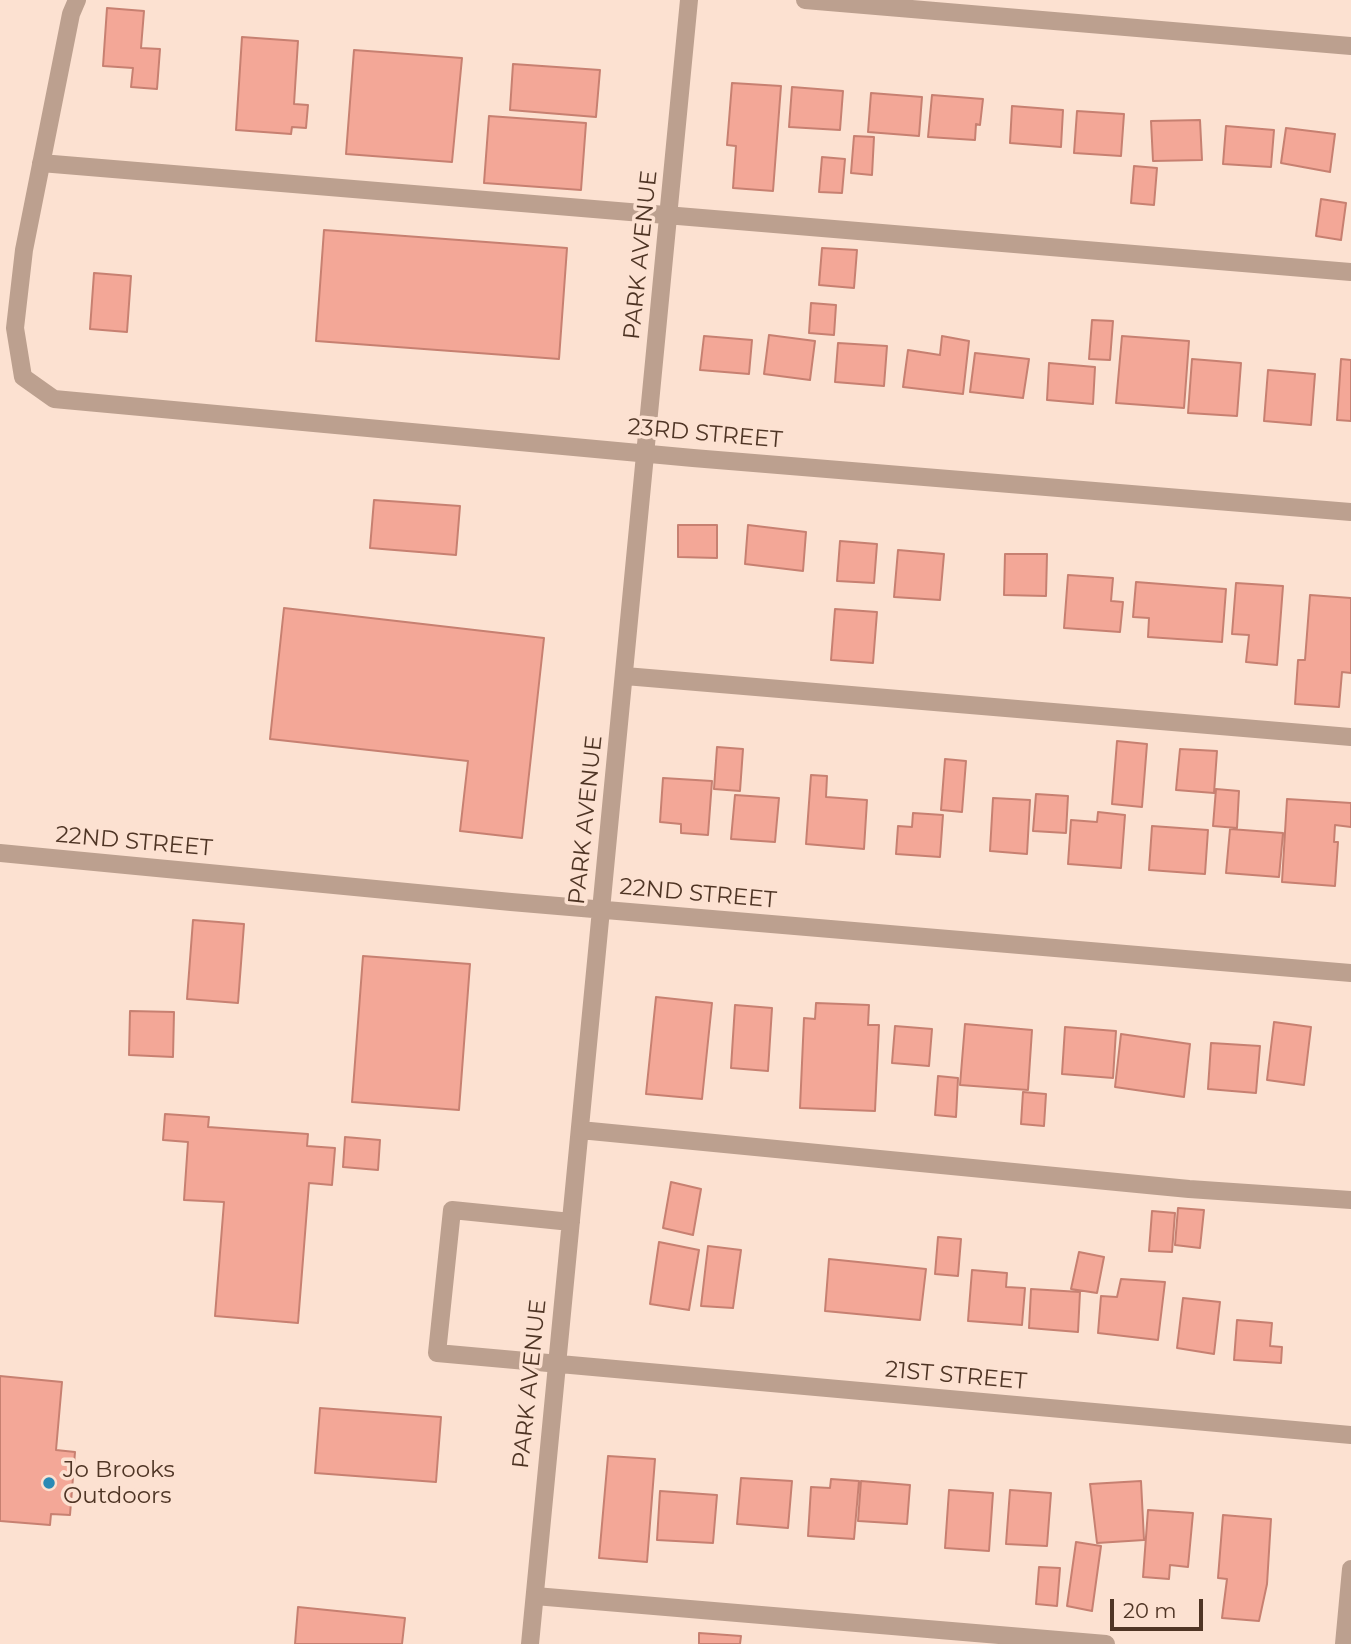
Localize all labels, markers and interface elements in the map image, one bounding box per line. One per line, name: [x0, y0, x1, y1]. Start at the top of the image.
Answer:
street label: PARK AVENUE: [618, 169, 664, 341]
street label: 23RD STREET: [626, 413, 784, 455]
street label: PARK AVENUE: [563, 734, 609, 906]
street label: 22ND STREET: [54, 821, 214, 863]
street label: 22ND STREET: [618, 873, 778, 915]
street label: PARK AVENUE: [507, 1298, 553, 1470]
street label: 21ST STREET: [884, 1356, 1028, 1396]
place label: Jo Brooks Outdoors: [63, 1456, 175, 1510]
marker: Jo Brooks Outdoors: [41, 1475, 57, 1491]
scale bar: [1113, 1584, 1206, 1628]
text: 20 m: [1123, 1598, 1177, 1623]

